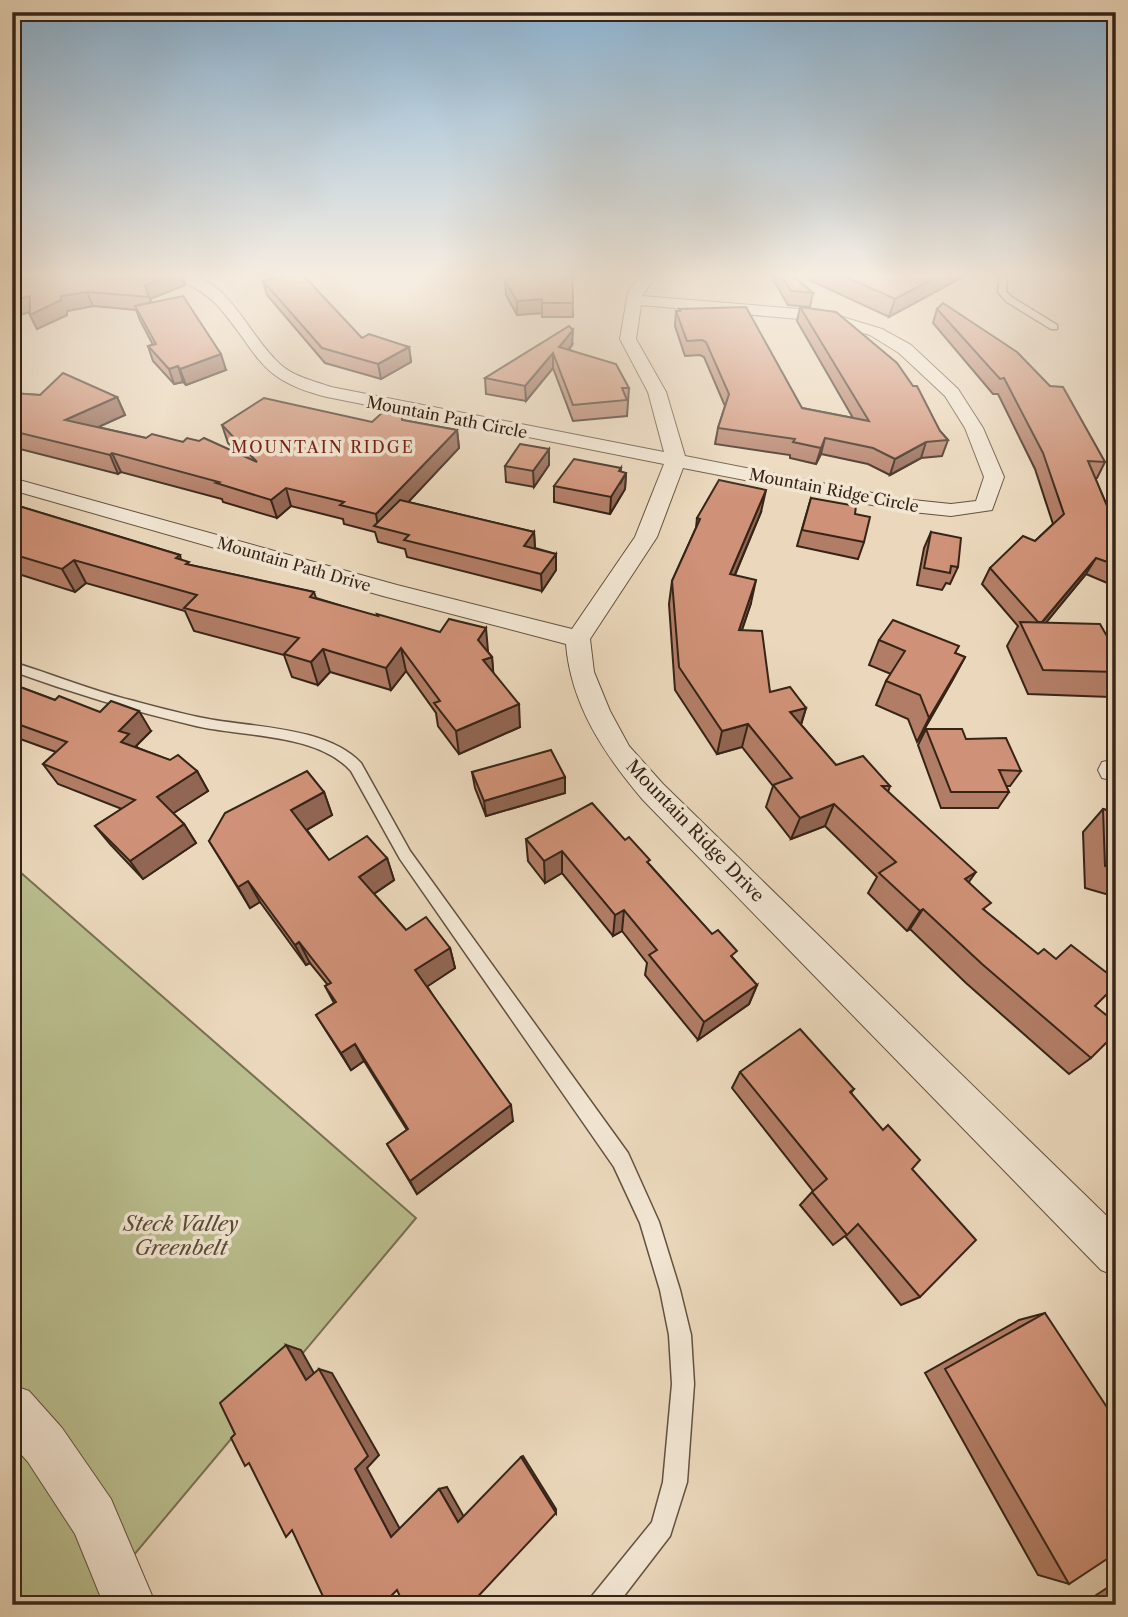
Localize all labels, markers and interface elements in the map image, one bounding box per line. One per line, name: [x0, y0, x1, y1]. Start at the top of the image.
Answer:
street label: Mountain Path Circle: [365, 392, 529, 442]
district label: MOUNTAIN RIDGE: [231, 437, 415, 457]
street label: Mountain Ridge Circle: [747, 464, 921, 516]
street label: Mountain Path Drive: [215, 532, 373, 596]
street label: Mountain Ridge Drive: [621, 755, 769, 907]
park label: Steck Valley Greenbelt: [122, 1211, 239, 1260]

